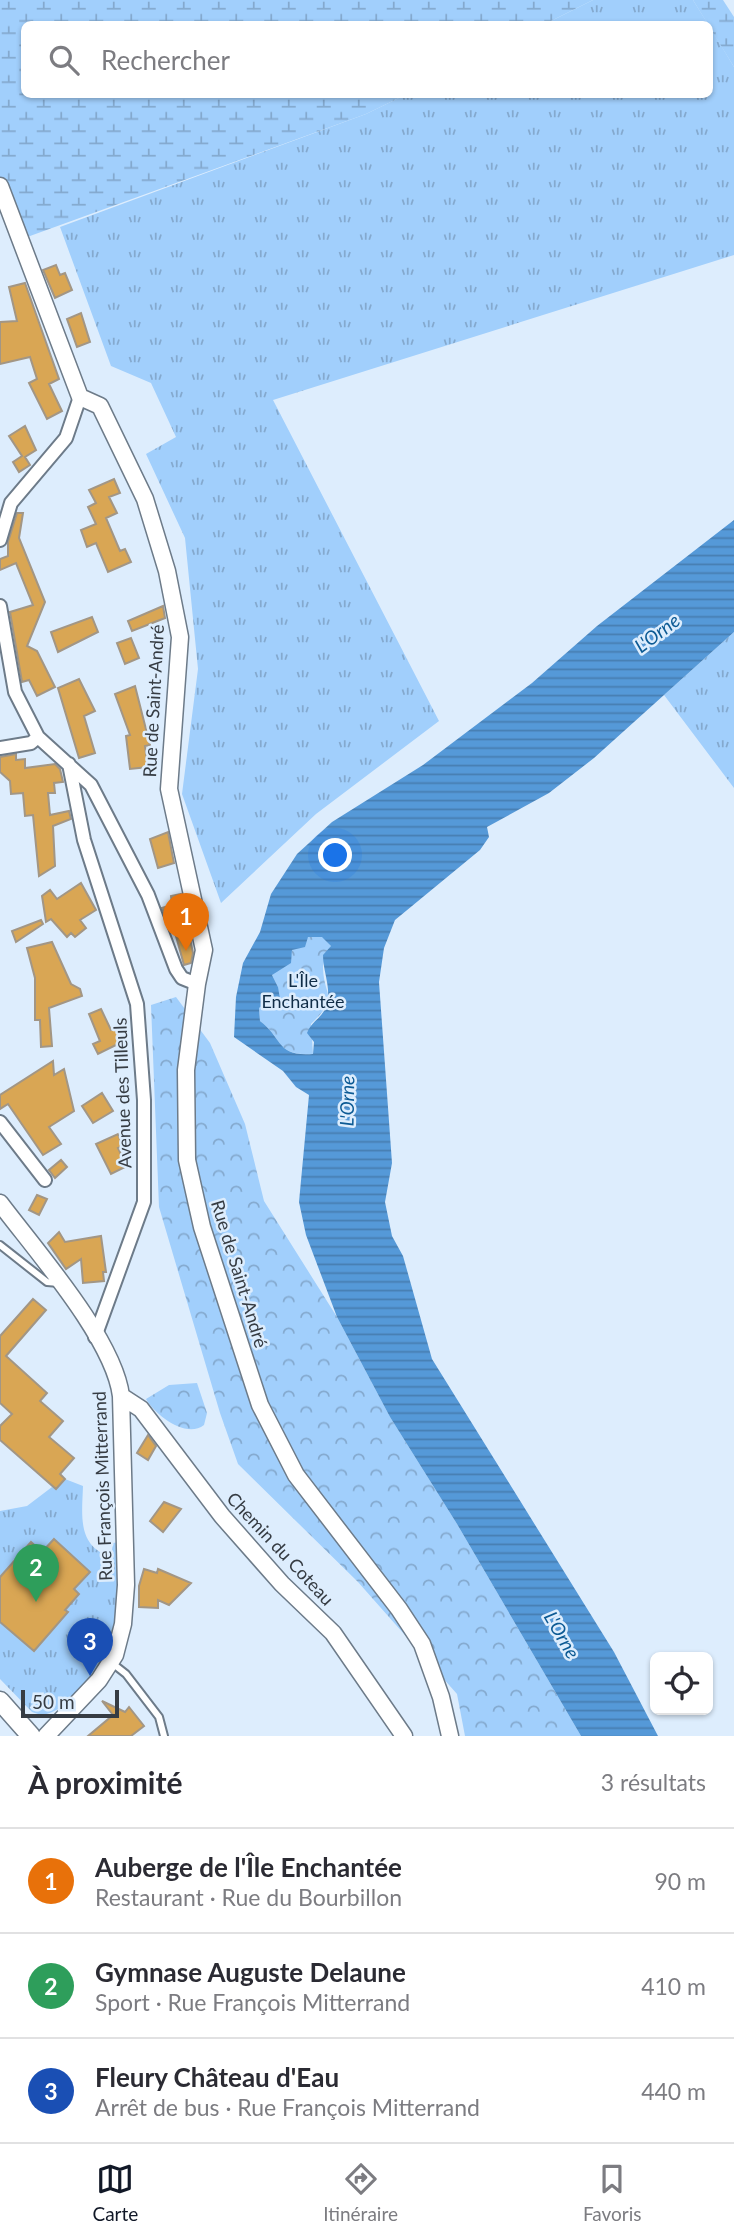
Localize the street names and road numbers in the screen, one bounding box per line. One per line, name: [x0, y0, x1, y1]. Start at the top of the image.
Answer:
street label: Rue de Saint-André: [138, 624, 168, 778]
street label: Avenue des Tilleuls: [108, 1017, 136, 1169]
street label: Rue de Saint-André: [207, 1197, 273, 1350]
street label: Rue François Mitterrand: [88, 1391, 116, 1581]
street label: Chemin du Coteau: [223, 1487, 339, 1610]

